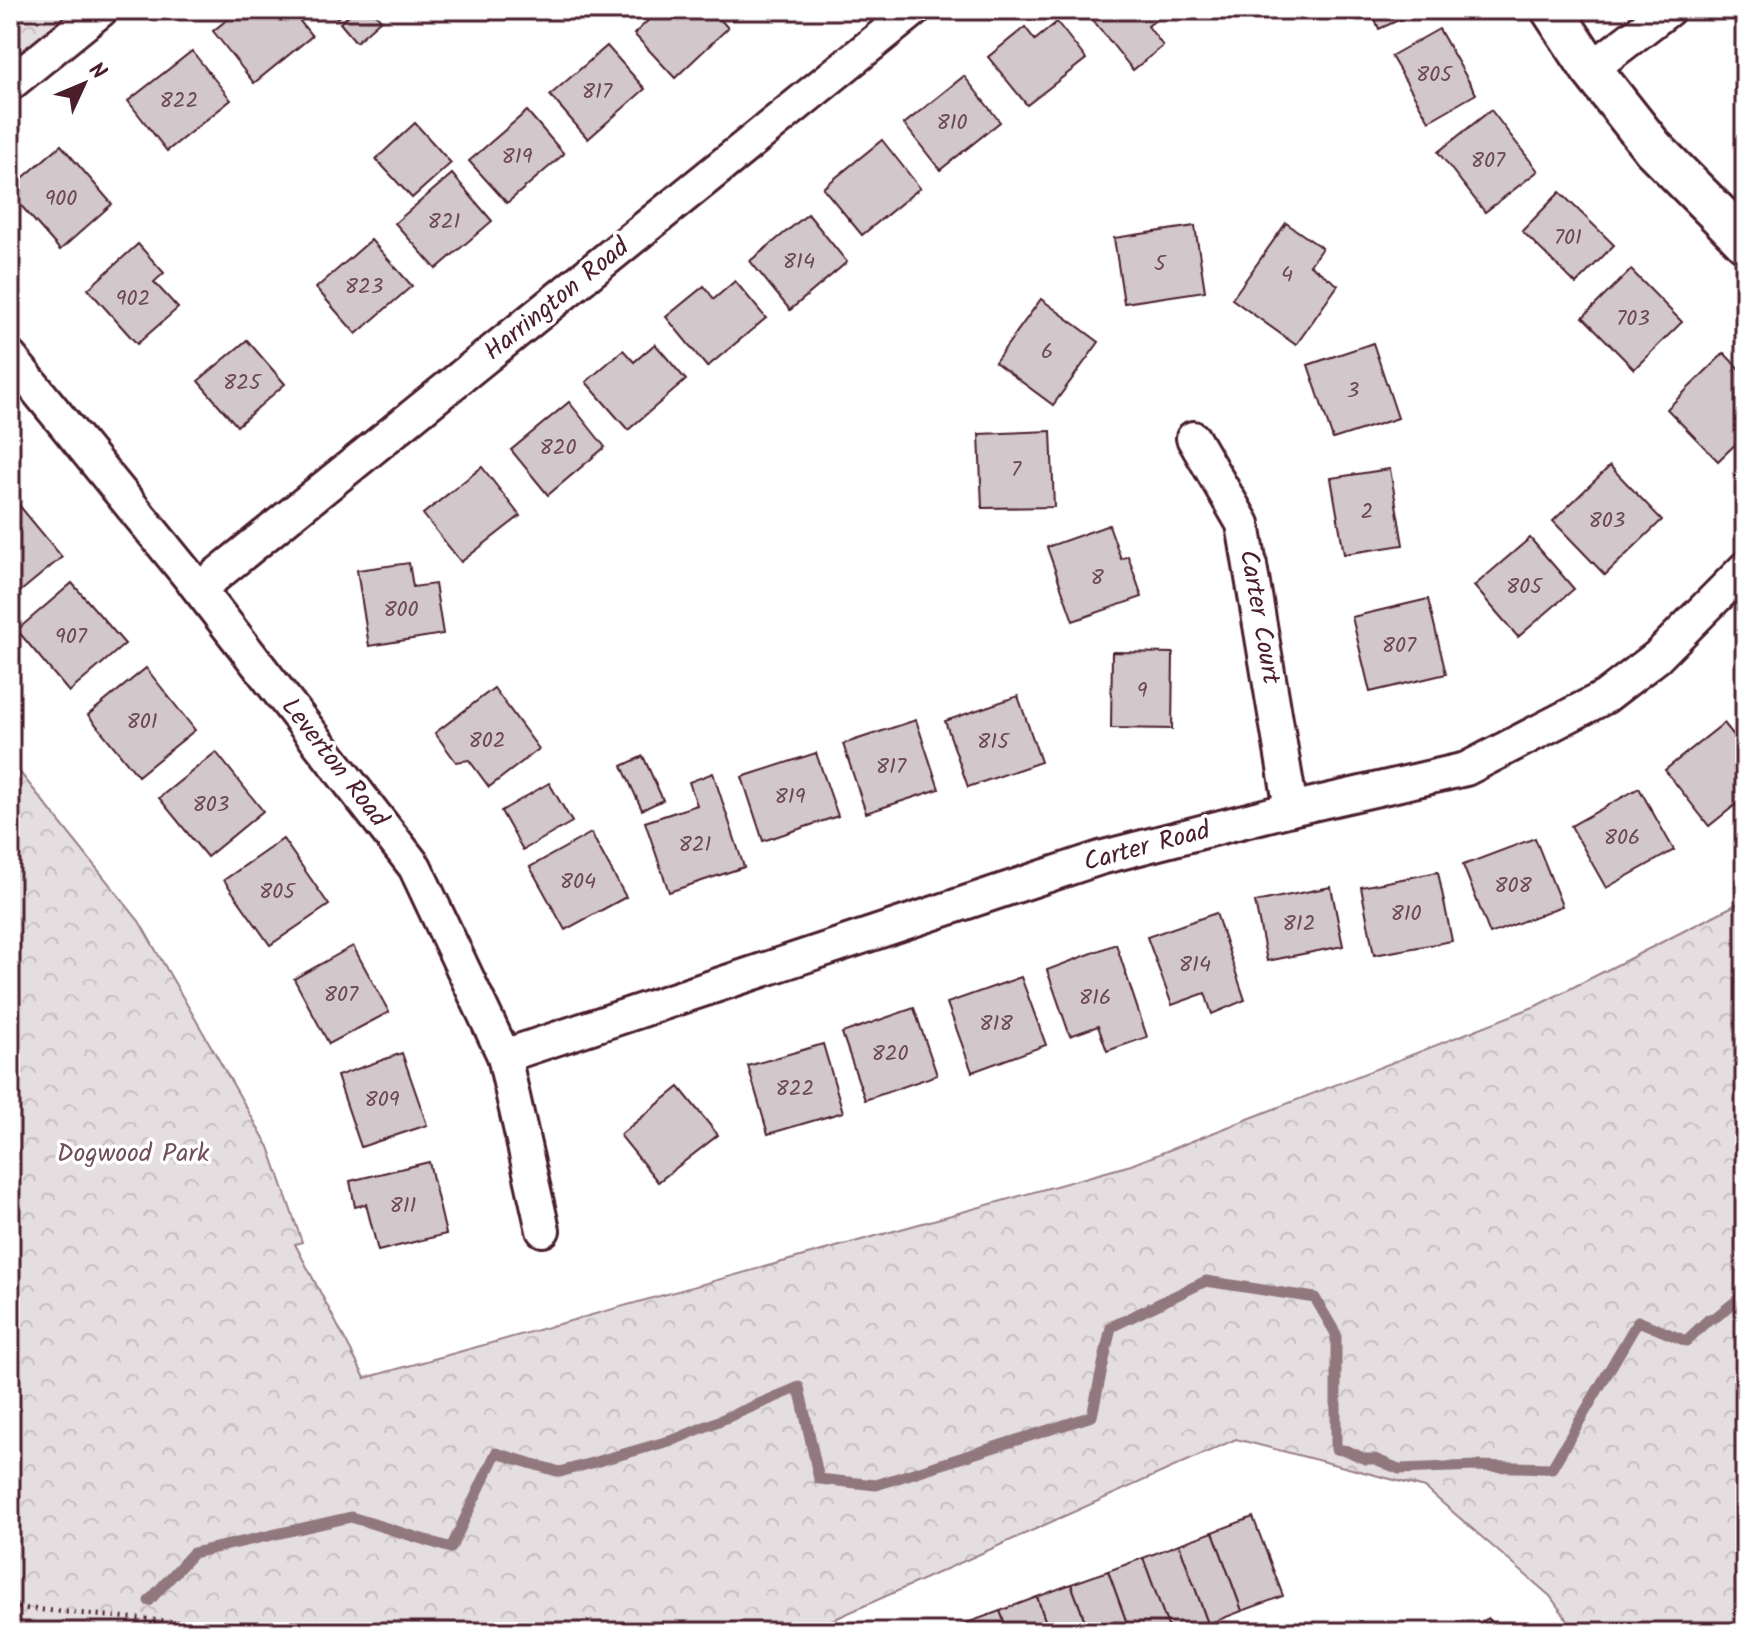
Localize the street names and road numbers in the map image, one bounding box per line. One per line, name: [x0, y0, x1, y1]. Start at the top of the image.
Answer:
street label: Harrington Road: [475, 227, 640, 372]
street label: Carter Court: [1227, 547, 1292, 688]
street label: Leverton Road: [270, 689, 399, 838]
street label: Carter Road: [1079, 810, 1216, 884]

